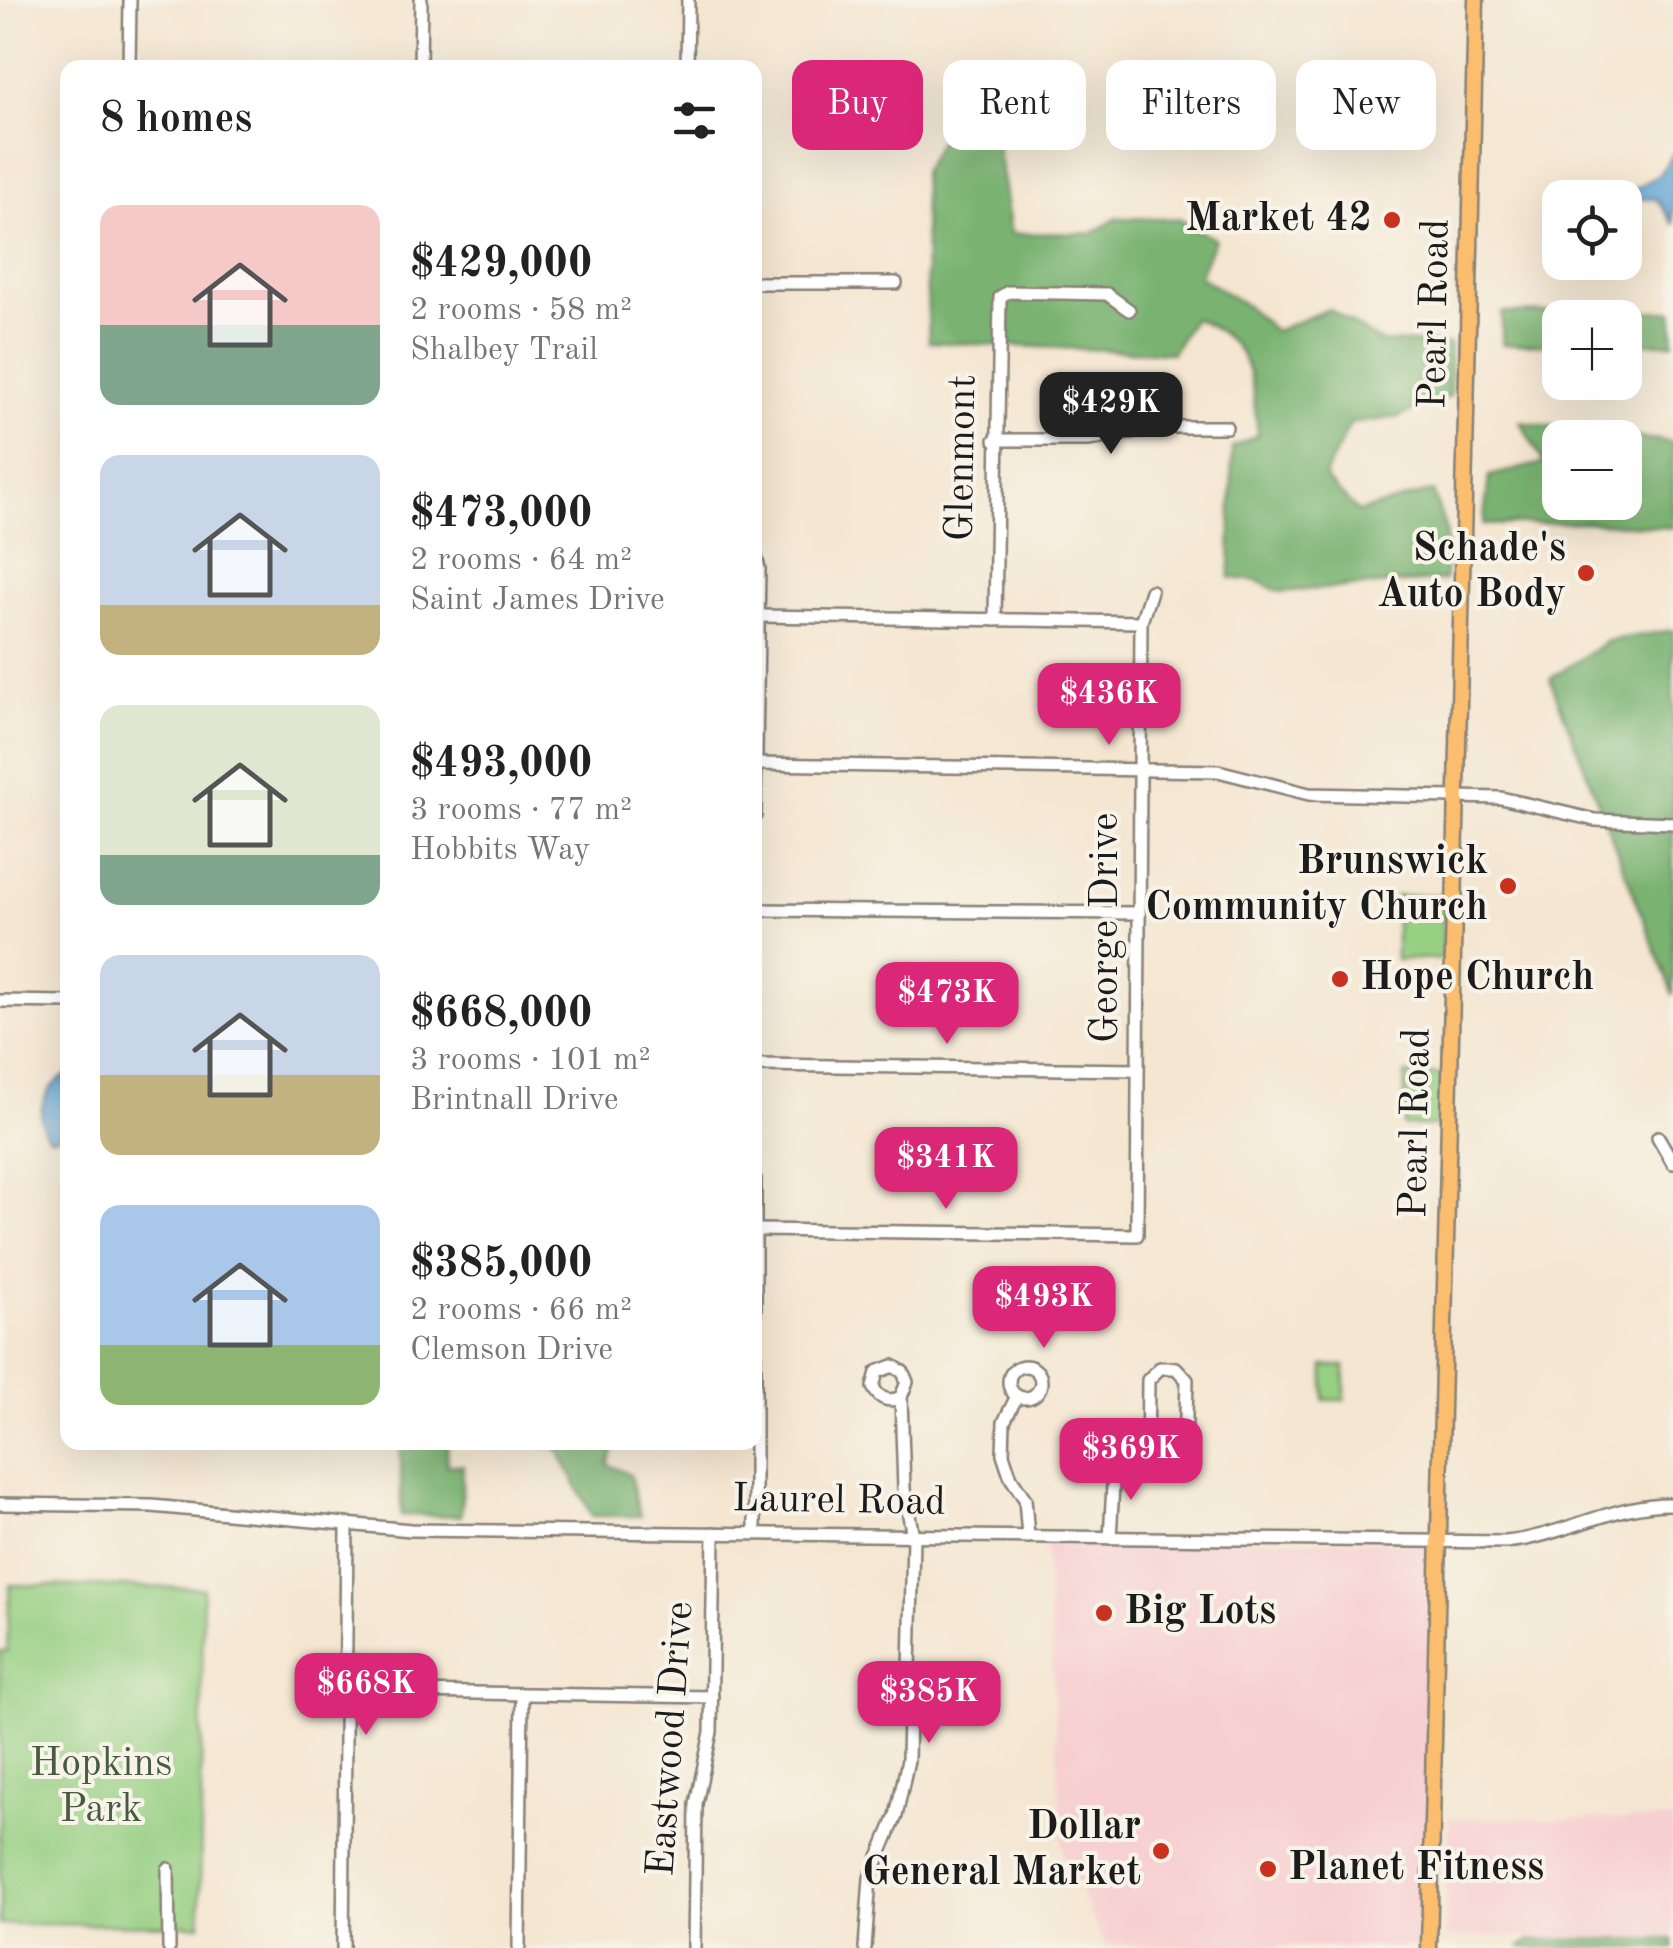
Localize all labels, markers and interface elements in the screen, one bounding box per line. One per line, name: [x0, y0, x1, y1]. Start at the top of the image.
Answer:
chip: Buy: [792, 60, 923, 150]
chip: Rent: [943, 60, 1086, 150]
chip: Filters: [1106, 60, 1276, 150]
chip: New: [1296, 60, 1436, 150]
icon: filters: [667, 93, 722, 148]
text: 8 homes: [100, 99, 252, 141]
map controls: [1542, 180, 1642, 520]
button: locate: [1542, 180, 1642, 280]
place label: Market 42: [1185, 200, 1372, 240]
marker: Market 42: [1381, 209, 1403, 231]
street label: Pearl Road: [1414, 218, 1458, 410]
text: $429,000: [410, 244, 592, 286]
icon: home: [180, 245, 300, 365]
text: 2 rooms · 58 m²: [410, 295, 632, 327]
button: +: [1542, 300, 1642, 400]
text: Shalbey Trail: [410, 335, 598, 367]
pin: $429K: [1041, 372, 1181, 457]
street label: Glenmont: [942, 374, 984, 542]
text: $429K: [1062, 388, 1160, 420]
button: −: [1542, 420, 1642, 520]
text: $473,000: [410, 494, 592, 536]
icon: home: [180, 495, 300, 615]
place label: Schade's Auto Body: [1377, 530, 1566, 616]
text: 2 rooms · 64 m²: [410, 545, 632, 577]
marker: Schade's Auto Body: [1575, 562, 1597, 584]
text: Saint James Drive: [410, 585, 665, 617]
pin: $436K: [1039, 663, 1179, 748]
text: $436K: [1060, 679, 1158, 711]
text: $493,000: [410, 744, 592, 786]
icon: home: [180, 745, 300, 865]
text: 3 rooms · 77 m²: [410, 795, 632, 827]
street label: George Drive: [1087, 813, 1127, 1043]
text: Hobbits Way: [410, 835, 590, 867]
place label: Brunswick Community Church: [1145, 843, 1488, 929]
marker: Brunswick Community Church: [1497, 875, 1519, 897]
place label: Hope Church: [1360, 959, 1594, 999]
pin: $473K: [877, 962, 1017, 1047]
marker: Hope Church: [1329, 968, 1351, 990]
text: $473K: [898, 978, 996, 1010]
text: $668,000: [410, 994, 592, 1036]
icon: home: [180, 995, 300, 1115]
street label: Pearl Road: [1395, 1027, 1439, 1219]
text: 3 rooms · 101 m²: [410, 1045, 651, 1077]
text: Brintnall Drive: [410, 1085, 619, 1117]
pin: $341K: [876, 1127, 1016, 1212]
text: $341K: [897, 1143, 995, 1175]
text: $385,000: [410, 1244, 592, 1286]
icon: home: [180, 1245, 300, 1365]
pin: $493K: [974, 1266, 1114, 1351]
text: $493K: [995, 1282, 1093, 1314]
text: 2 rooms · 66 m²: [410, 1295, 632, 1327]
text: Clemson Drive: [410, 1335, 613, 1367]
pin: $369K: [1061, 1418, 1201, 1503]
text: $369K: [1082, 1434, 1180, 1466]
street label: Laurel Road: [732, 1480, 946, 1524]
place label: Big Lots: [1124, 1593, 1276, 1633]
street label: Eastwood Drive: [642, 1600, 702, 1878]
marker: Big Lots: [1093, 1602, 1115, 1624]
pin: $668K: [296, 1653, 436, 1738]
pin: $385K: [859, 1661, 999, 1746]
text: $668K: [317, 1669, 415, 1701]
text: $385K: [880, 1677, 978, 1709]
park label: Hopkins Park: [30, 1745, 172, 1831]
place label: Dollar General Market: [862, 1808, 1141, 1894]
marker: Dollar General Market: [1150, 1840, 1172, 1862]
place label: Planet Fitness: [1288, 1849, 1544, 1889]
marker: Planet Fitness: [1257, 1858, 1279, 1880]

